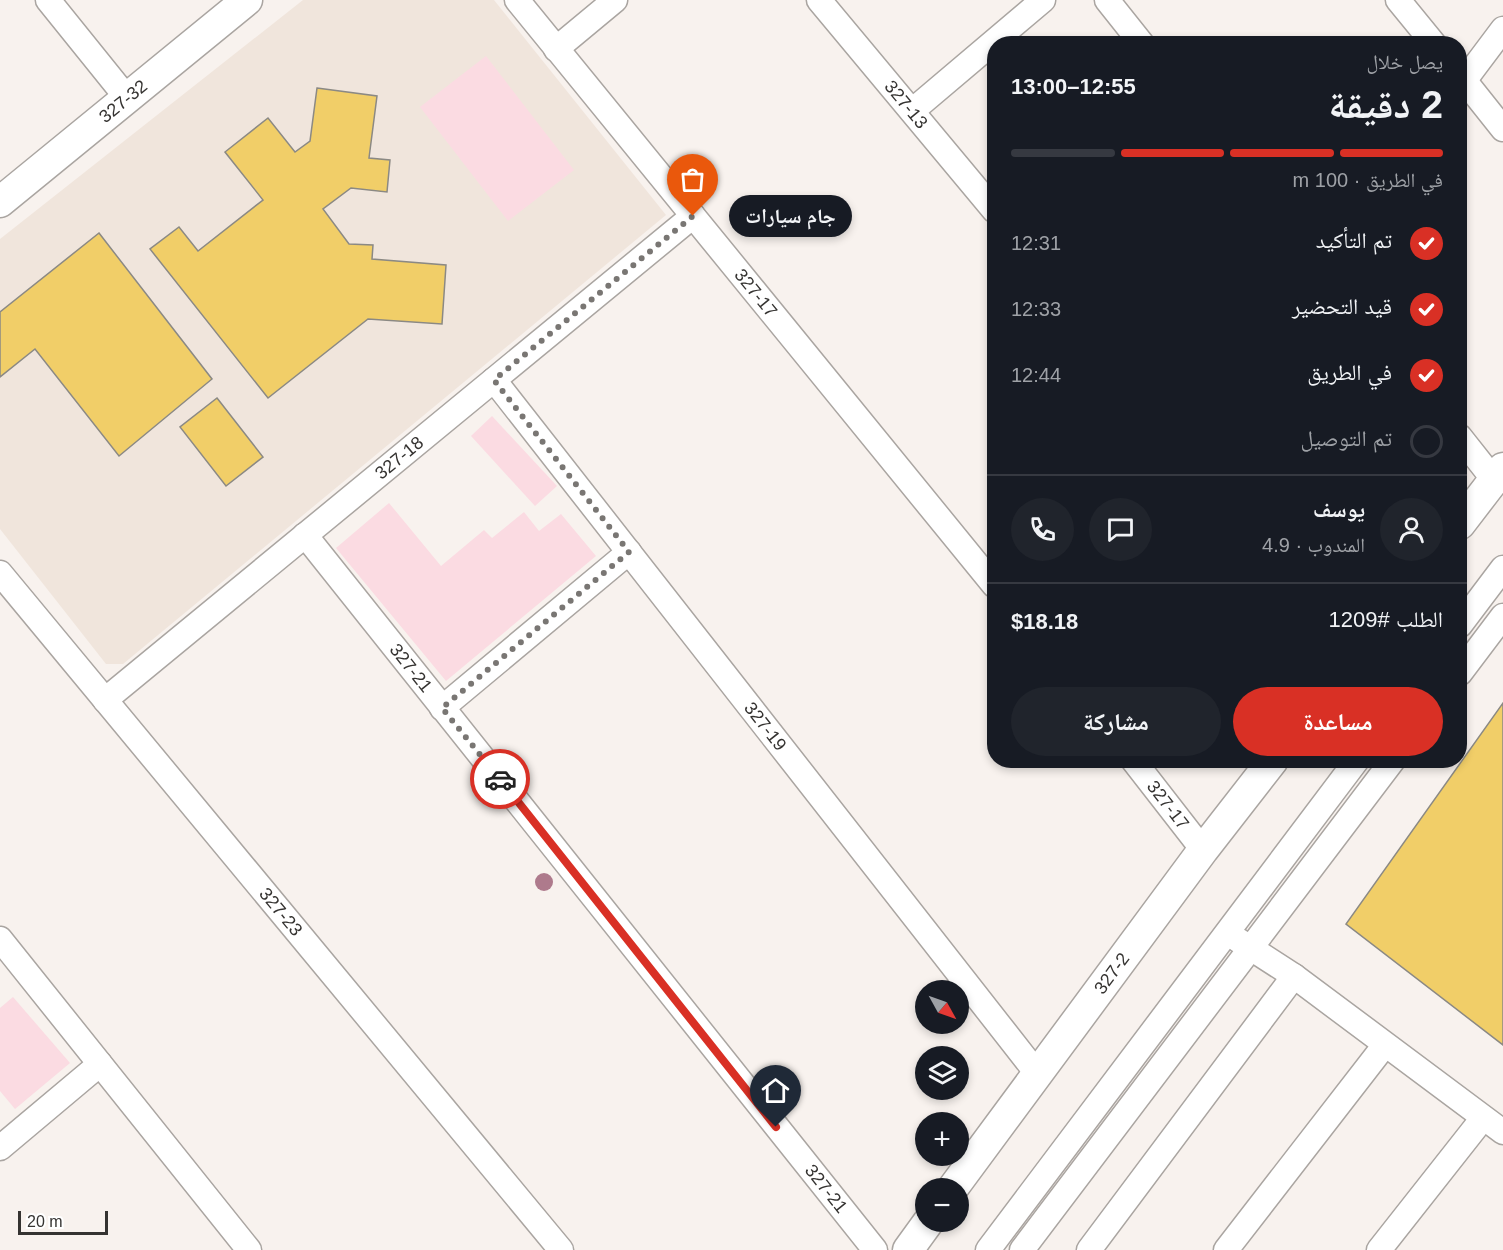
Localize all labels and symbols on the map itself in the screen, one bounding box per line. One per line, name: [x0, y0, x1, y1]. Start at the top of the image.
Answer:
street label: 327-32: [95, 76, 151, 127]
street label: 327-13: [880, 77, 932, 132]
pin: [667, 154, 718, 216]
callout: جام سيارات: [729, 195, 852, 237]
street label: 327-17: [730, 265, 781, 321]
street label: 327-18: [371, 432, 427, 483]
street label: 327-21: [386, 640, 436, 696]
street label: 327-19: [740, 698, 790, 755]
courier: [470, 749, 530, 809]
street label: 327-17: [1143, 777, 1193, 833]
street label: 327-23: [255, 884, 306, 940]
street label: 327-2: [1090, 949, 1134, 998]
north arrow: [915, 980, 969, 1034]
pin: [750, 1065, 801, 1127]
street label: 327-21: [801, 1161, 851, 1217]
scale bar: [18, 1208, 108, 1236]

